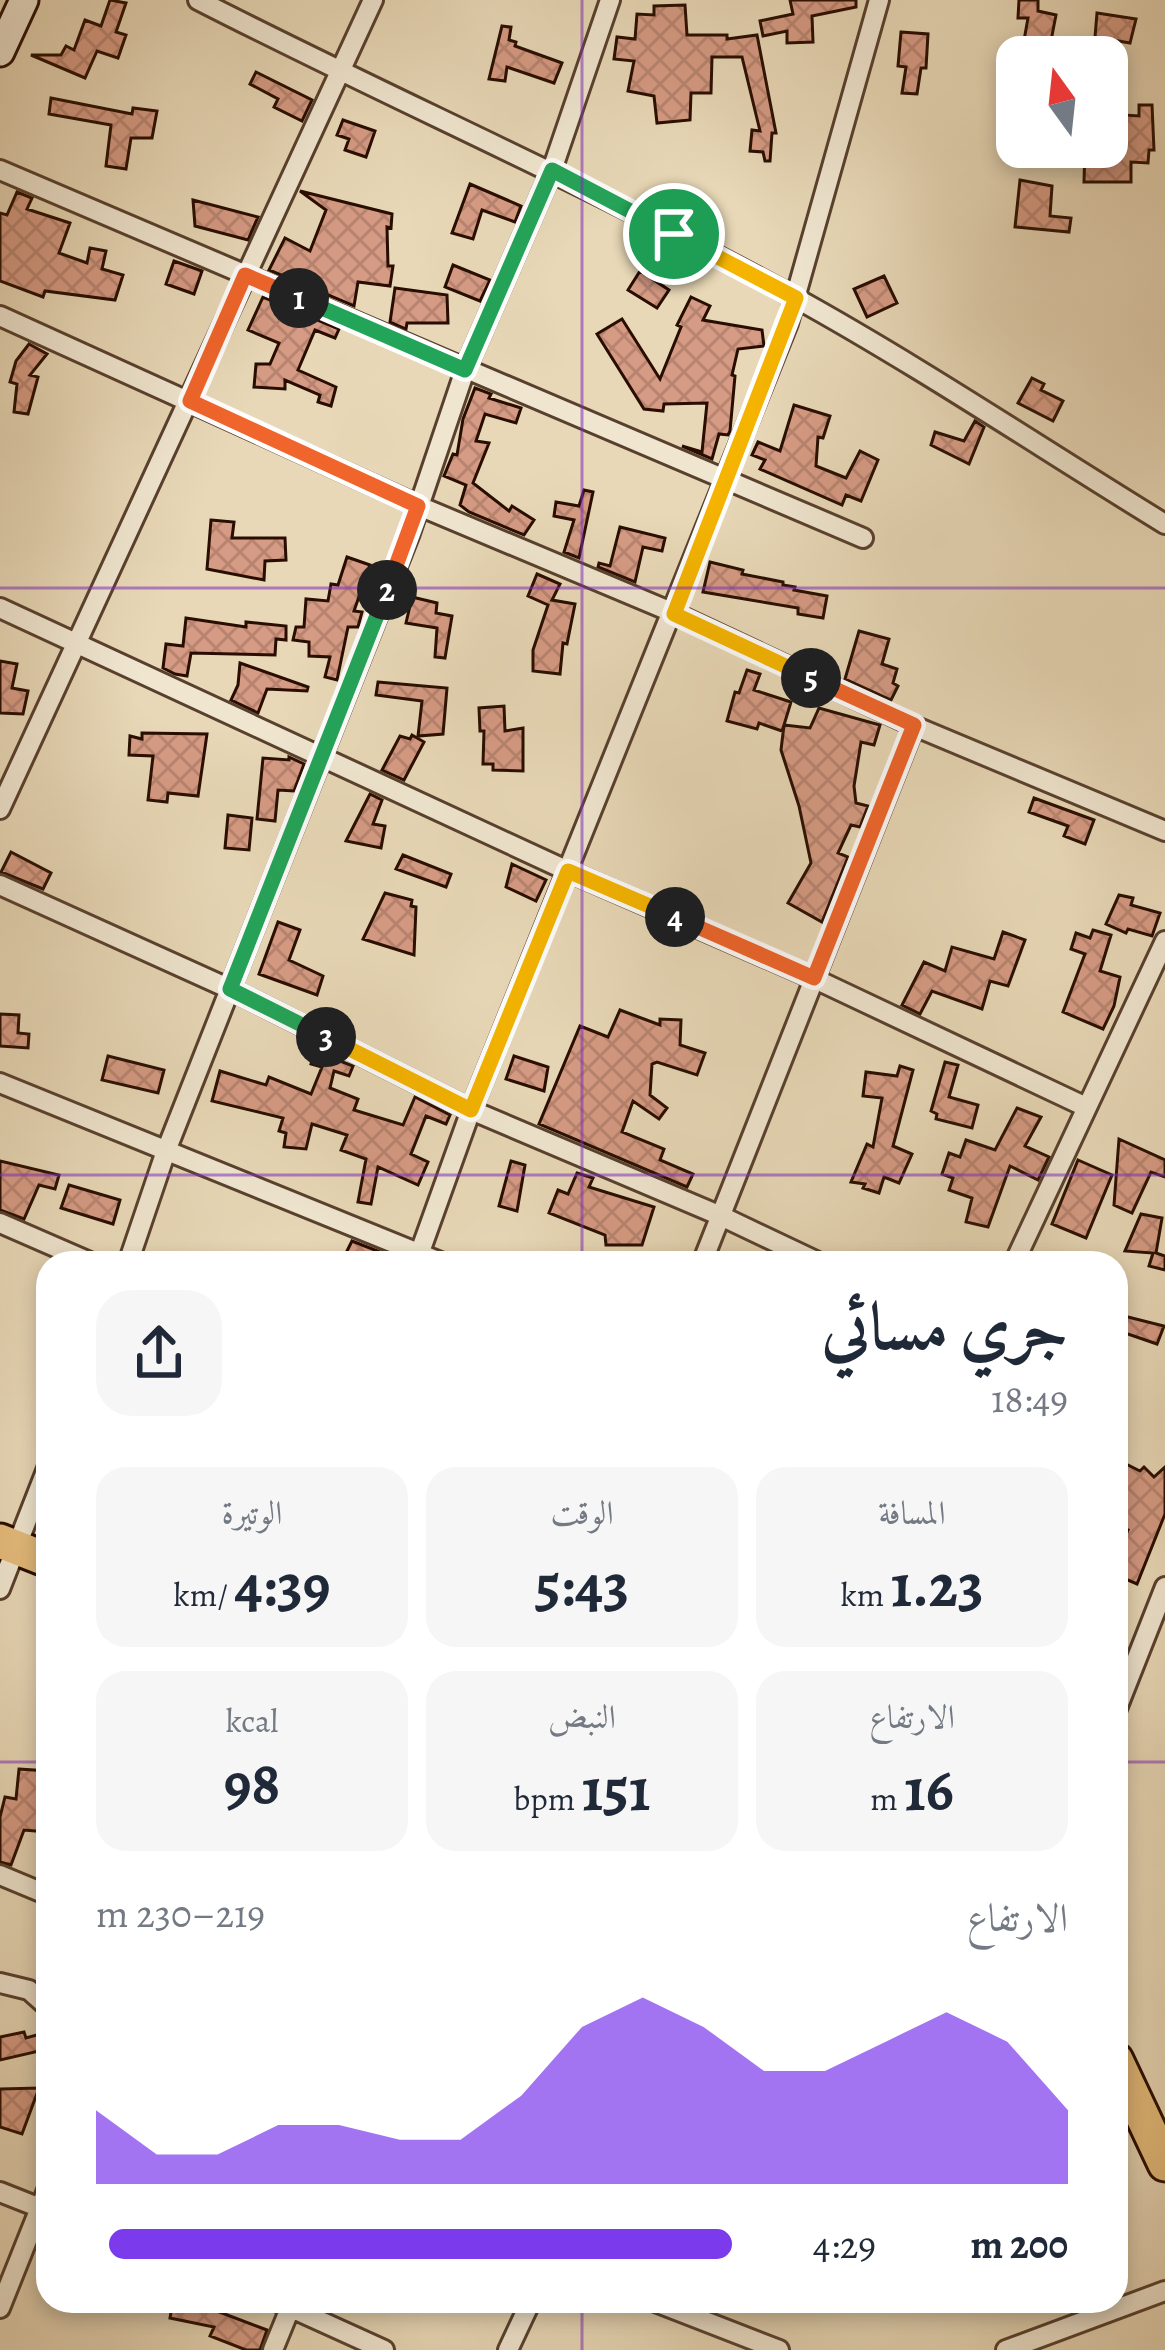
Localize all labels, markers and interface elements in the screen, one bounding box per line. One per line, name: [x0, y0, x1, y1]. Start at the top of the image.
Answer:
north arrow: [996, 36, 1128, 168]
map controls: [996, 36, 1128, 168]
pin: [623, 183, 725, 285]
icon: arrive: [641, 201, 707, 267]
pin: 1: [269, 268, 329, 328]
text: 1: [293, 275, 305, 320]
pin: 2: [357, 560, 417, 620]
text: 2: [379, 567, 395, 612]
pin: 5: [781, 648, 841, 708]
text: 5: [804, 655, 818, 700]
pin: 4: [645, 887, 705, 947]
text: 4: [667, 894, 683, 939]
pin: 3: [296, 1007, 356, 1067]
text: 3: [319, 1014, 333, 1059]
text: جري مسائي: [821, 1282, 1068, 1372]
button: share: [96, 1290, 222, 1416]
text: 18:49: [991, 1372, 1068, 1425]
text: الوتيرة: [222, 1490, 282, 1535]
text: الوقت: [550, 1490, 614, 1535]
text: المسافة: [878, 1490, 946, 1535]
text: 4:39: [235, 1545, 331, 1627]
text: 5:43: [535, 1545, 629, 1627]
text: 1.23: [891, 1545, 984, 1627]
text: /km: [173, 1572, 235, 1617]
text: km: [840, 1572, 891, 1617]
text: النبض: [548, 1694, 616, 1739]
text: الارتفاع: [869, 1694, 955, 1739]
text: kcal: [226, 1698, 278, 1743]
text: 98: [224, 1743, 280, 1825]
text: 151: [582, 1749, 650, 1831]
text: 16: [904, 1749, 954, 1831]
text: bpm: [514, 1776, 582, 1821]
text: m: [870, 1776, 904, 1821]
text: 219–230 m: [96, 1887, 265, 1940]
text: الارتفاع: [967, 1891, 1068, 1944]
text: 4:29: [813, 2218, 876, 2271]
text: 200 m: [970, 2218, 1068, 2271]

